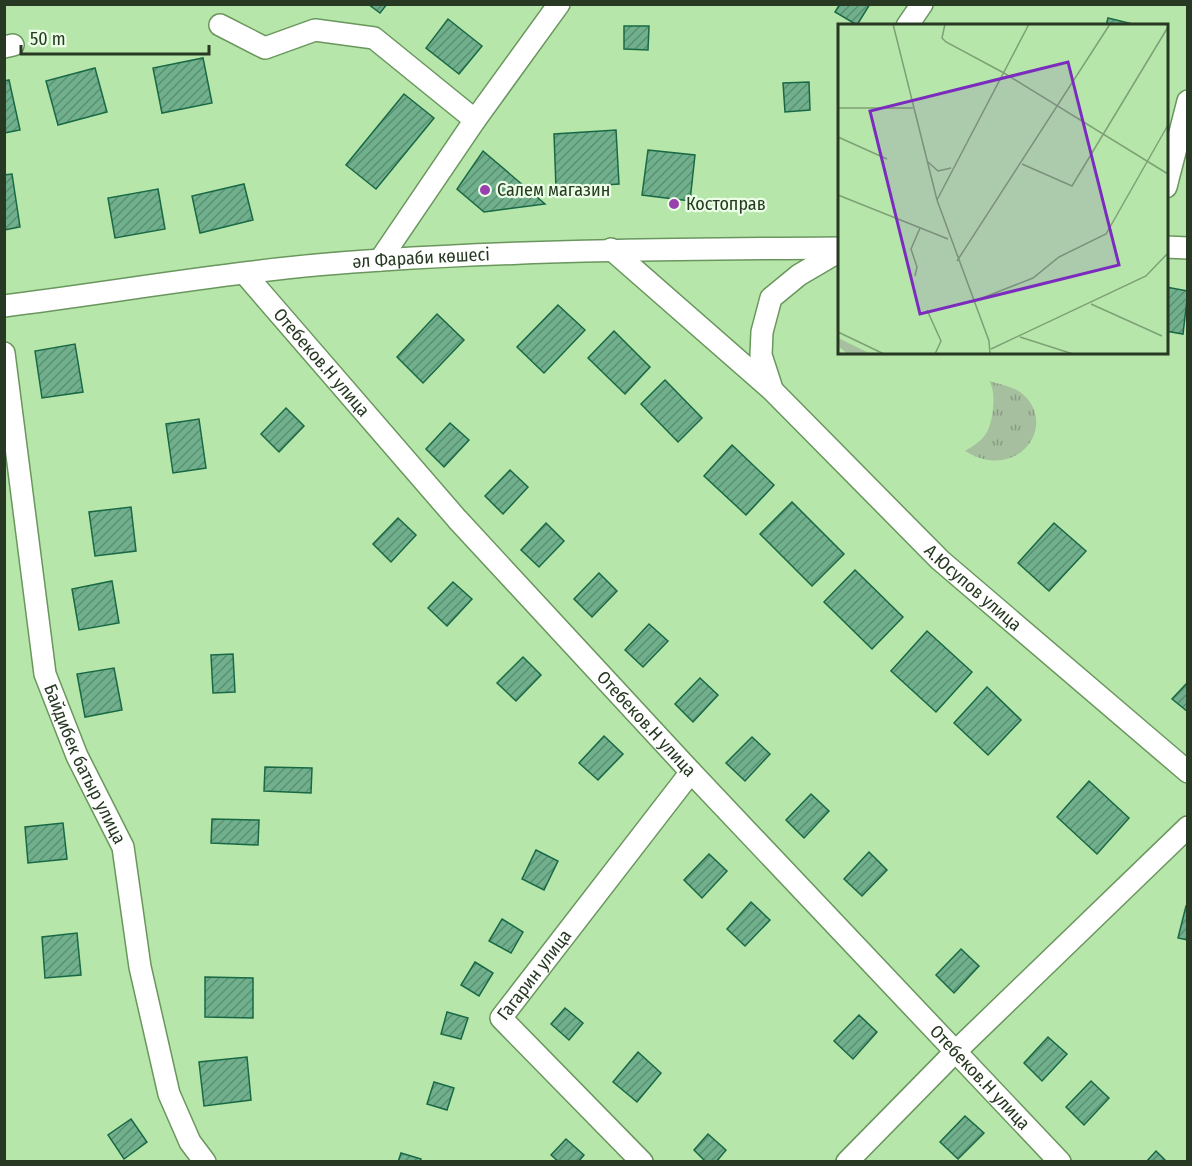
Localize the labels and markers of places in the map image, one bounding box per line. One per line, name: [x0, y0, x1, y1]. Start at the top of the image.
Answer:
place label: Салем магазин: [497, 179, 610, 201]
marker: Салем магазин: [478, 183, 492, 197]
place label: Костоправ: [686, 193, 766, 215]
marker: Костоправ: [667, 197, 681, 211]

